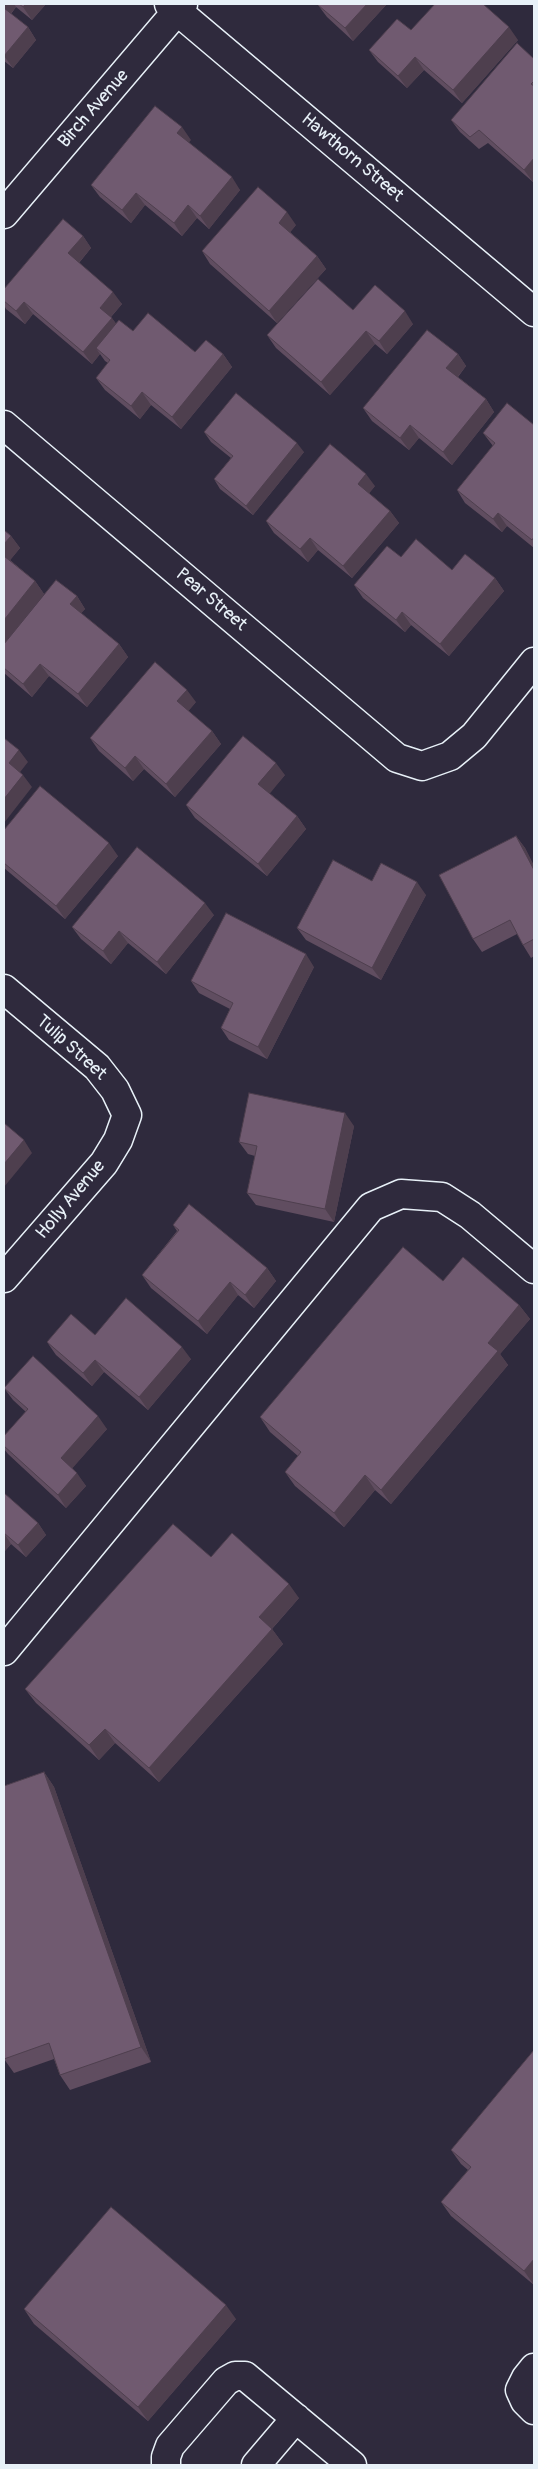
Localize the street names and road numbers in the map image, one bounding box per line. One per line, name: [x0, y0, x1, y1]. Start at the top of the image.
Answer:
street label: Birch Avenue: [54, 65, 134, 153]
street label: Hawthorn Street: [297, 109, 407, 207]
street label: Pear Street: [171, 564, 251, 636]
street label: Tulip Street: [31, 1011, 111, 1085]
street label: Holly Avenue: [32, 1156, 110, 1244]

